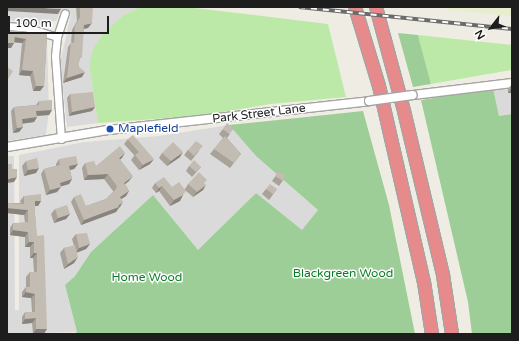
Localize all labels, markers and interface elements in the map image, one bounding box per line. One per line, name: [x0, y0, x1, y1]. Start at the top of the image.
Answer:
scale bar: [10, 8, 111, 34]
north arrow: [471, 8, 511, 48]
text: 100 m: [15, 16, 52, 30]
text: N: [472, 27, 488, 42]
street label: Park Street Lane: [212, 101, 306, 127]
place label: Maplefield: [118, 122, 179, 136]
marker: Maplefield: [105, 124, 115, 134]
park label: Blackgreen Wood: [293, 267, 393, 281]
park label: Home Wood: [112, 271, 182, 285]

